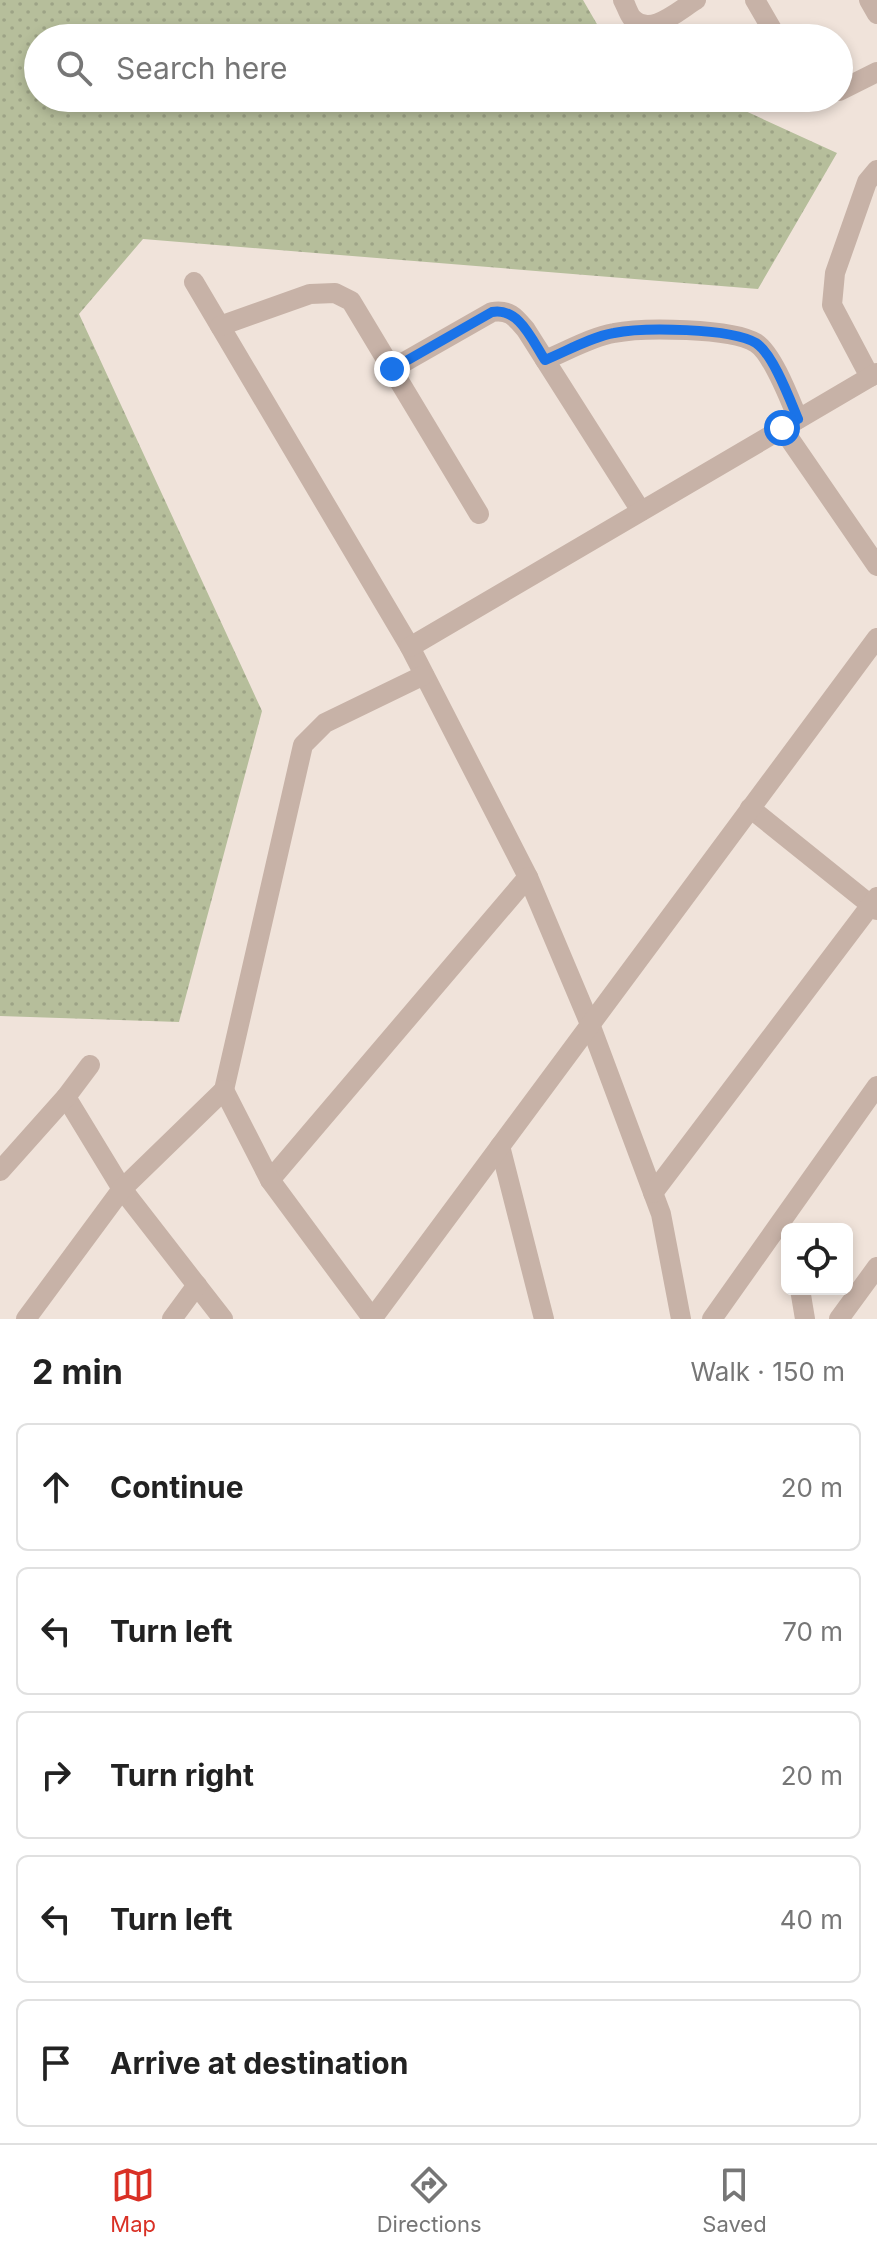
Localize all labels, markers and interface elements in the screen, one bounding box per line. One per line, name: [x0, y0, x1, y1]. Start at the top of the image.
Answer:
search box: [24, 24, 853, 112]
icon: search: [52, 46, 96, 90]
text: Search here: [116, 50, 288, 86]
route end: [374, 351, 410, 387]
route start: [764, 410, 800, 446]
map controls: [781, 1223, 853, 1295]
button: locate: [781, 1223, 853, 1295]
text: 2 min: [32, 1351, 123, 1392]
text: Walk · 150 m: [691, 1356, 845, 1387]
icon: ahead: [34, 1465, 78, 1509]
text: Continue: [110, 1469, 244, 1505]
text: 20 m: [781, 1472, 843, 1503]
icon: left: [34, 1609, 78, 1653]
text: Turn left: [110, 1613, 232, 1649]
text: 70 m: [782, 1616, 843, 1647]
icon: right: [34, 1753, 78, 1797]
text: Turn right: [110, 1757, 254, 1793]
text: 20 m: [781, 1760, 843, 1791]
icon: left: [34, 1897, 78, 1941]
text: Turn left: [110, 1901, 232, 1937]
text: 40 m: [780, 1904, 843, 1935]
icon: arrive: [34, 2041, 78, 2085]
text: Arrive at destination: [110, 2045, 408, 2081]
tab: Map: [110, 2163, 156, 2237]
tab: Directions: [377, 2163, 482, 2237]
tab: Saved: [702, 2163, 767, 2237]

